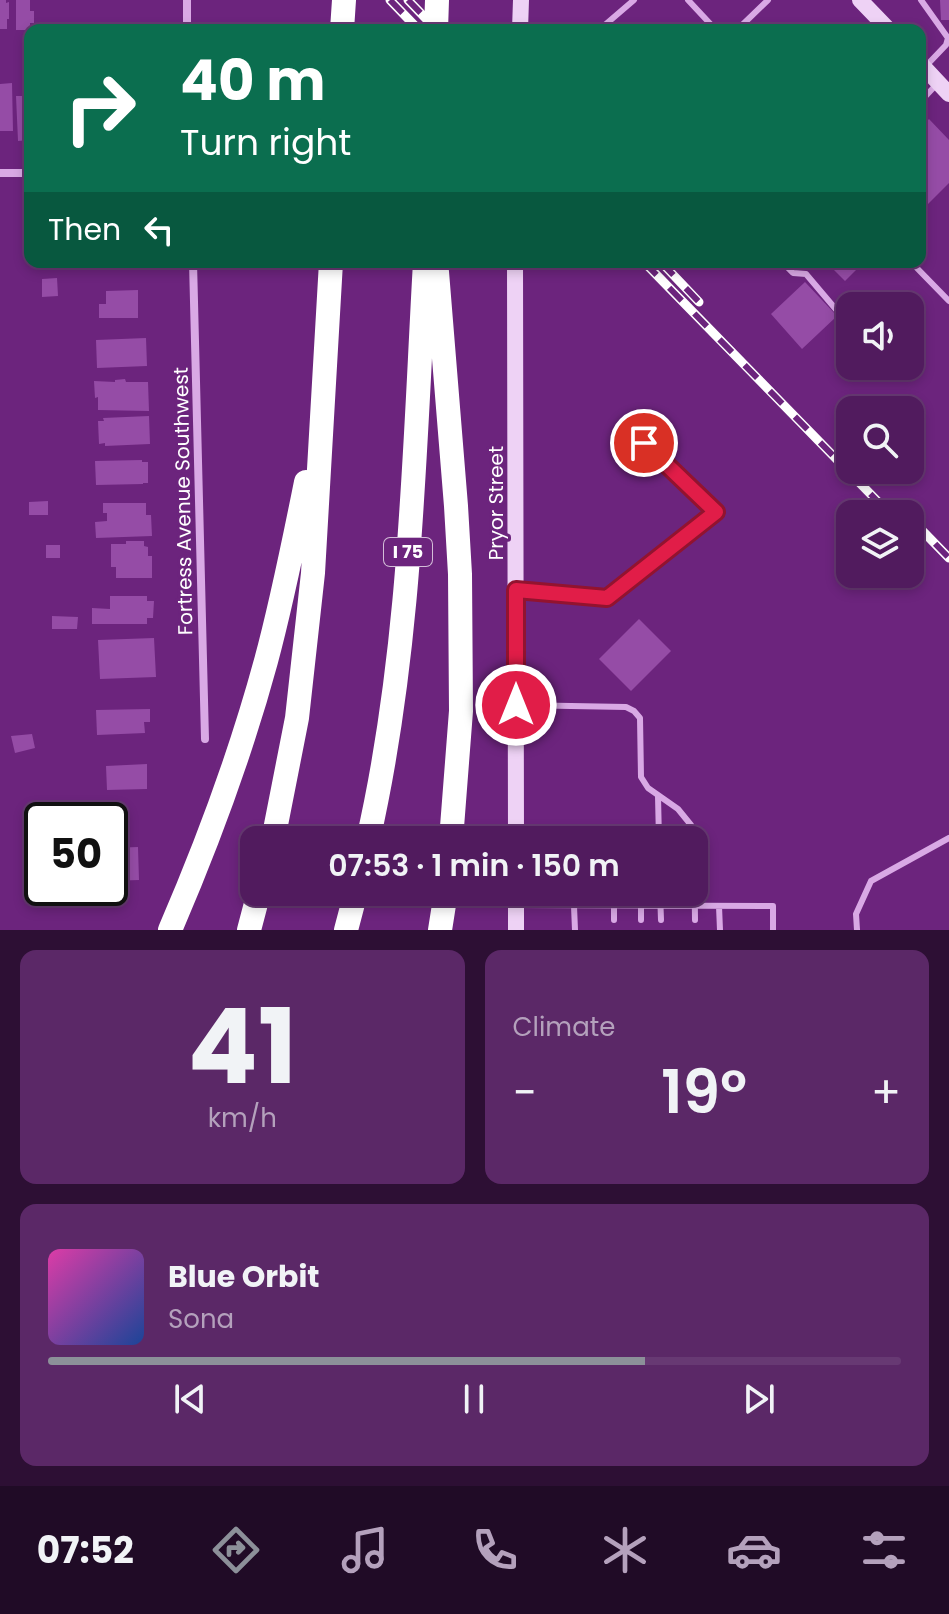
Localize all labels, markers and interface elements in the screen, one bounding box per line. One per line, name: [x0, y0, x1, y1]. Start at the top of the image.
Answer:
text: 40 m: [180, 41, 326, 120]
icon: right: [48, 56, 152, 160]
text: Turn right: [180, 117, 351, 168]
text: Then: [48, 208, 121, 251]
icon: left: [137, 208, 181, 252]
map controls: [836, 292, 924, 588]
button: sound: [836, 292, 924, 380]
street label: Fortress Avenue Southwest: [167, 367, 199, 635]
button: search: [836, 396, 924, 484]
pin: [610, 409, 678, 477]
icon: arrive: [622, 421, 666, 465]
street label: Pryor Street: [482, 446, 510, 560]
button: layers: [836, 500, 924, 588]
road number: I 75: [384, 538, 432, 566]
position arrow: [474, 663, 558, 747]
speed limit sign: 50: [24, 802, 128, 906]
text: 07:53 · 1 min · 150 m: [328, 844, 620, 887]
text: 41: [187, 974, 297, 1119]
text: Climate: [513, 1009, 615, 1045]
text: 19°: [661, 1050, 747, 1134]
text: −: [513, 1062, 537, 1123]
text: +: [871, 1062, 901, 1123]
text: km/h: [208, 1100, 277, 1136]
text: Blue Orbit: [168, 1255, 320, 1298]
text: Sona: [168, 1301, 234, 1337]
icon: previous: [168, 1377, 212, 1421]
icon: pause: [452, 1377, 496, 1421]
icon: next: [737, 1377, 781, 1421]
icon: directions: [208, 1522, 264, 1578]
icon: music: [337, 1522, 393, 1578]
icon: phone: [467, 1522, 523, 1578]
icon: climate: [597, 1522, 653, 1578]
icon: car: [726, 1522, 782, 1578]
icon: filters: [856, 1522, 912, 1578]
text: 07:52: [37, 1525, 134, 1576]

